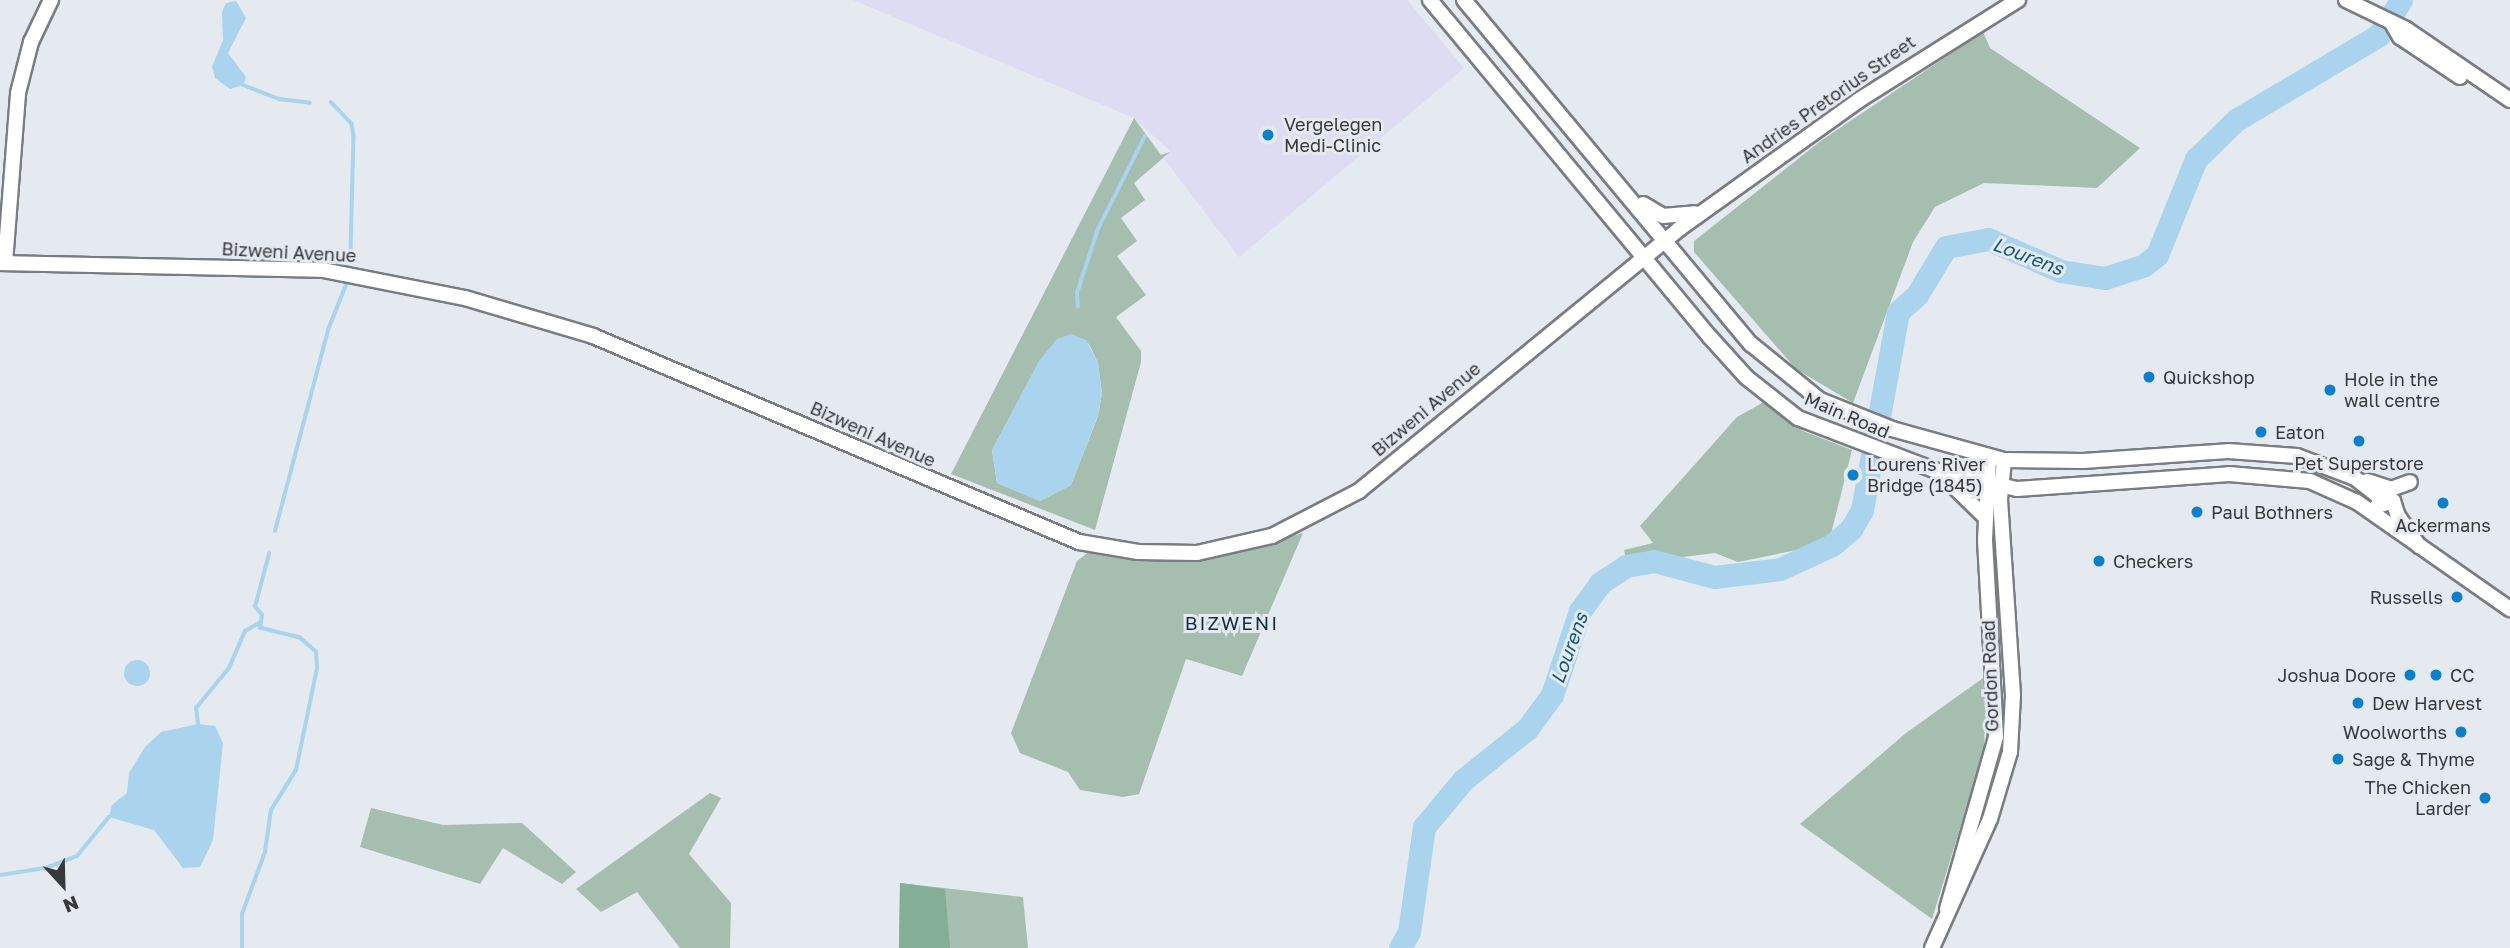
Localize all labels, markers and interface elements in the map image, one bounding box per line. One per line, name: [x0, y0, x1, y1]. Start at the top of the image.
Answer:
street label: Andries Pretorius Street: [1737, 31, 1919, 167]
place label: Vergelegen Medi-Clinic: [1284, 114, 1382, 156]
marker: Vergelegen Medi-Clinic: [1258, 125, 1278, 145]
water label: Lourens: [1990, 232, 2066, 280]
street label: Bizweni Avenue: [221, 238, 357, 266]
street label: Bizweni Avenue: [1367, 357, 1485, 461]
place label: Quickshop: [2163, 366, 2254, 388]
marker: Quickshop: [2141, 369, 2157, 385]
place label: Hole in the wall centre: [2344, 369, 2440, 412]
marker: Hole in the wall centre: [2322, 382, 2338, 398]
street label: Main Road: [1801, 387, 1893, 443]
street label: Bizweni Avenue: [807, 397, 939, 471]
place label: Eaton: [2275, 421, 2325, 443]
marker: Eaton: [2253, 424, 2269, 440]
marker: Pet Superstore: [2351, 433, 2367, 449]
place label: Pet Superstore: [2294, 452, 2424, 474]
place label: Lourens River Bridge (1845): [1867, 454, 1985, 496]
marker: Lourens River Bridge (1845): [1845, 467, 1861, 483]
marker: Ackermans: [2435, 495, 2451, 511]
place label: Paul Bothners: [2211, 501, 2333, 523]
marker: Paul Bothners: [2189, 504, 2205, 520]
place label: Ackermans: [2395, 514, 2491, 536]
place label: Checkers: [2113, 550, 2193, 572]
marker: Checkers: [2091, 553, 2107, 569]
place label: Russells: [2370, 586, 2443, 608]
marker: Russells: [2449, 589, 2465, 605]
water label: Lourens: [1546, 610, 1592, 686]
district label: BIZWENI: [1186, 612, 1278, 634]
street label: Gordon Road: [1977, 620, 2003, 732]
place label: Joshua Doore: [2278, 664, 2396, 686]
place label: CC: [2450, 664, 2474, 686]
marker: Joshua Doore: [2402, 667, 2418, 683]
marker: CC: [2428, 667, 2444, 683]
place label: Dew Harvest: [2372, 692, 2482, 714]
marker: Dew Harvest: [2350, 695, 2366, 711]
place label: Woolworths: [2343, 721, 2447, 743]
marker: Woolworths: [2453, 724, 2469, 740]
place label: Sage & Thyme: [2352, 748, 2475, 770]
marker: Sage & Thyme: [2330, 751, 2346, 767]
place label: The Chicken Larder: [2365, 777, 2471, 820]
marker: The Chicken Larder: [2477, 790, 2493, 806]
north arrow: [28, 850, 98, 920]
text: N: [60, 892, 82, 918]

